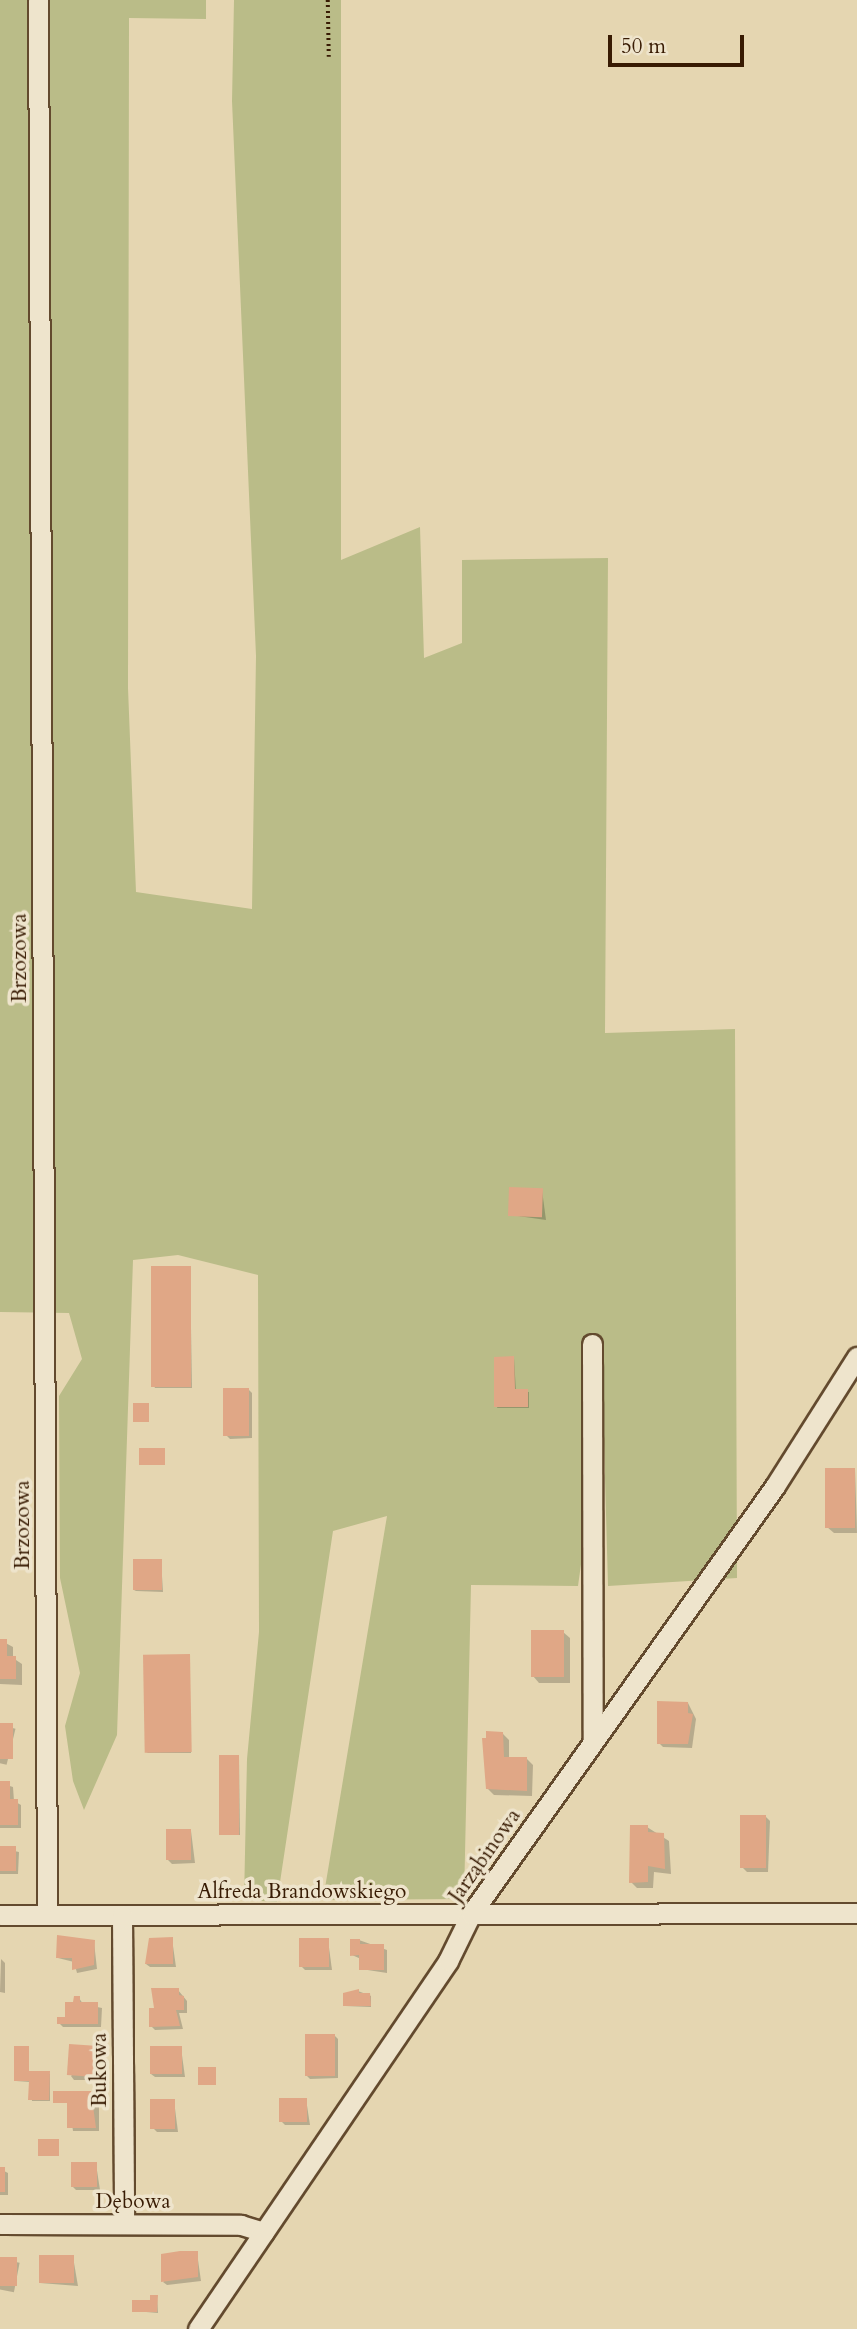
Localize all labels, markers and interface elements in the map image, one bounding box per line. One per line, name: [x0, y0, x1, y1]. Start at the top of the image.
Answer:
scale bar: [612, 21, 748, 65]
text: 50 m: [621, 32, 666, 61]
street label: Brzozowa: [7, 913, 33, 1003]
street label: Brzozowa: [10, 1480, 36, 1570]
street label: Jarząbinowa: [444, 1804, 526, 1908]
street label: Alfreda Brandowskiego: [198, 1879, 406, 1905]
street label: Bukowa: [87, 2033, 113, 2107]
street label: Dębowa: [95, 2189, 171, 2215]

